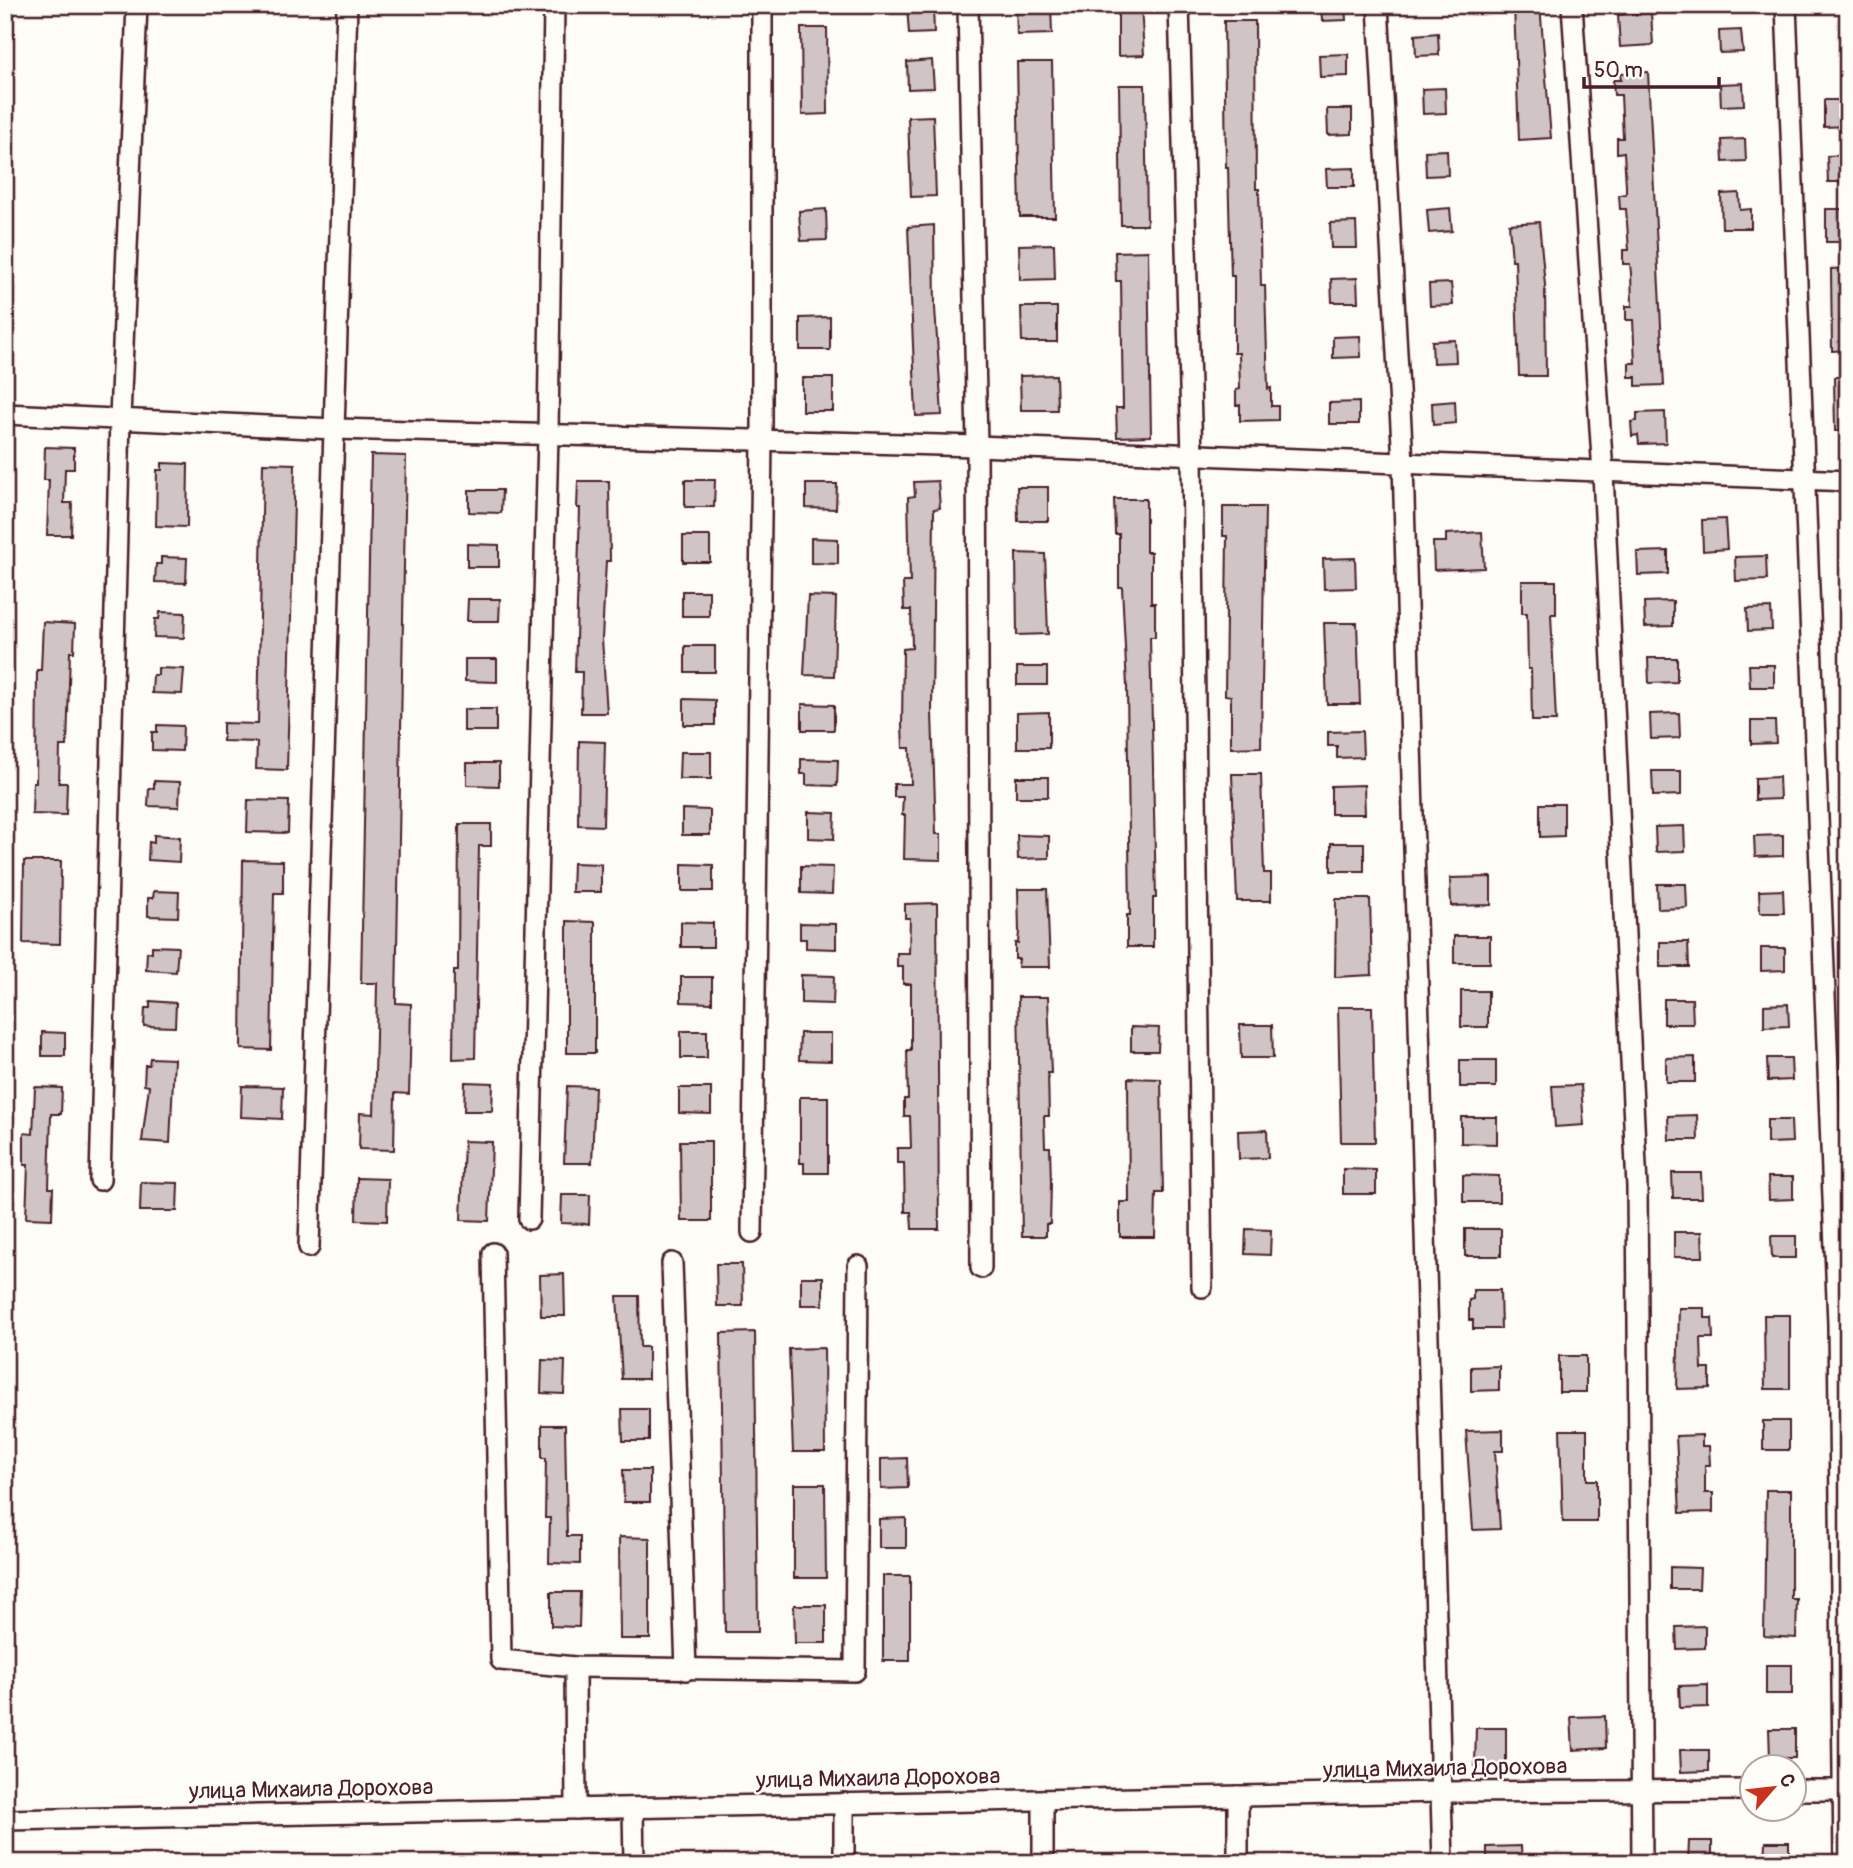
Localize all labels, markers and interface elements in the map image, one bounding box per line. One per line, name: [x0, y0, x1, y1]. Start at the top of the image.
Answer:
scale bar: [1584, 46, 1718, 90]
text: 50 m: [1594, 57, 1643, 84]
street label: улица Михаила Дорохова: [1322, 1751, 1567, 1785]
north arrow: [1738, 1752, 1808, 1822]
street label: улица Михаила Дорохова: [755, 1761, 1000, 1795]
text: С: [1774, 1770, 1801, 1792]
street label: улица Михаила Дорохова: [188, 1772, 433, 1806]

